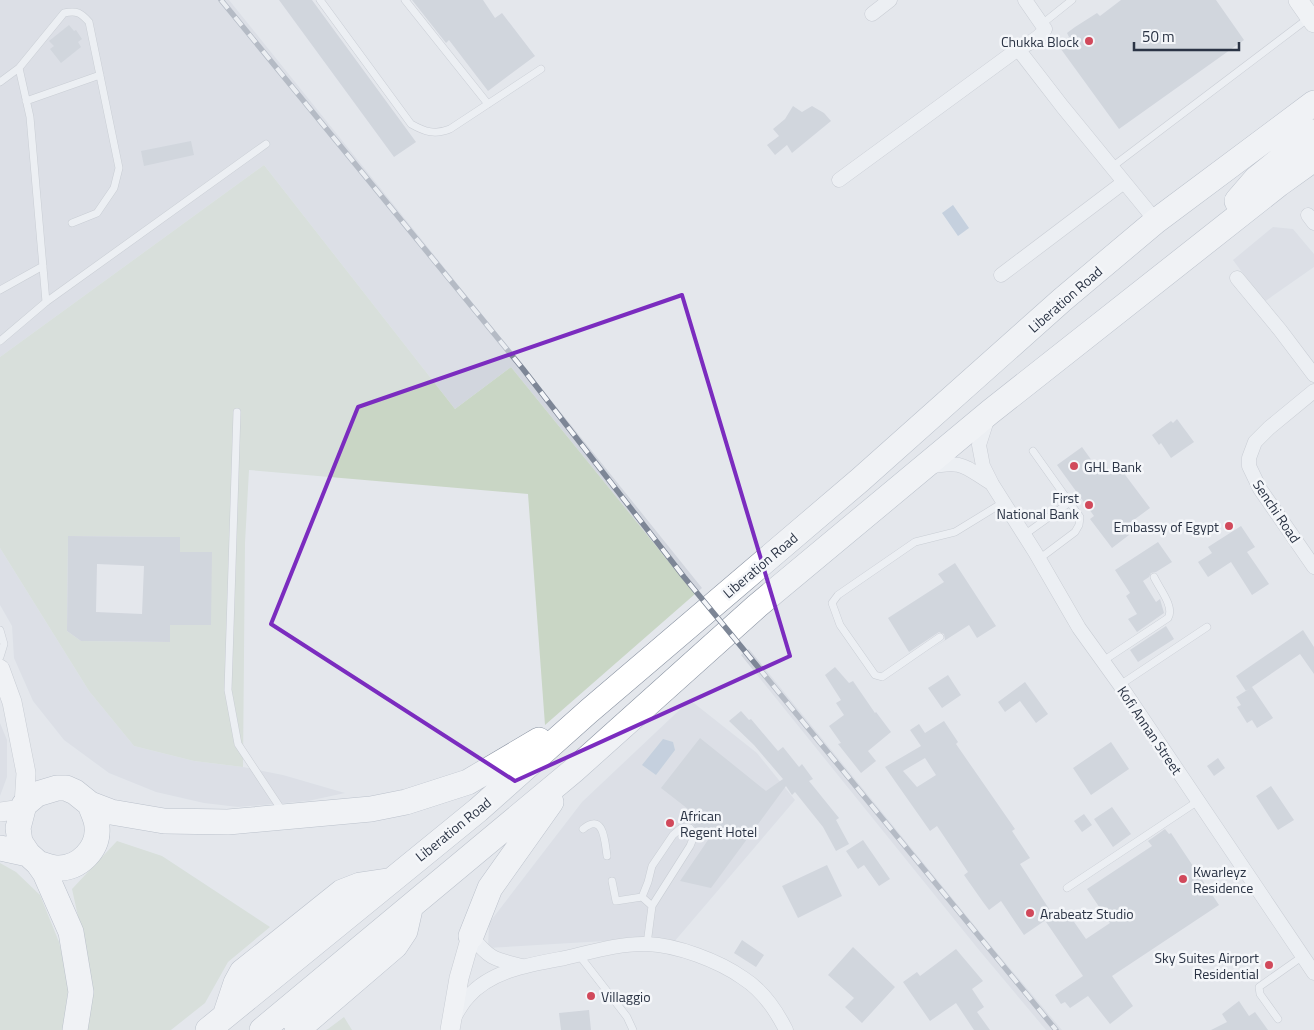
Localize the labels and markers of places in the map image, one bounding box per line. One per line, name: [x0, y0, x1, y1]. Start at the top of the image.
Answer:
place label: Chukka Block: [1001, 31, 1079, 52]
marker: Chukka Block: [1083, 35, 1095, 47]
place label: GHL Bank: [1084, 456, 1142, 477]
marker: GHL Bank: [1068, 460, 1080, 472]
place label: First National Bank: [996, 487, 1079, 524]
marker: First National Bank: [1083, 499, 1095, 511]
place label: Embassy of Egypt: [1114, 516, 1219, 537]
marker: Embassy of Egypt: [1223, 520, 1235, 532]
place label: African Regent Hotel: [680, 805, 757, 842]
marker: African Regent Hotel: [664, 817, 676, 829]
place label: Kwarleyz Residence: [1193, 861, 1253, 898]
marker: Kwarleyz Residence: [1177, 873, 1189, 885]
place label: Arabeatz Studio: [1040, 903, 1134, 924]
marker: Arabeatz Studio: [1024, 907, 1036, 919]
place label: Sky Suites Airport Residential: [1154, 947, 1259, 984]
marker: Sky Suites Airport Residential: [1263, 959, 1275, 971]
place label: Villaggio: [601, 986, 651, 1007]
marker: Villaggio: [585, 990, 597, 1002]

